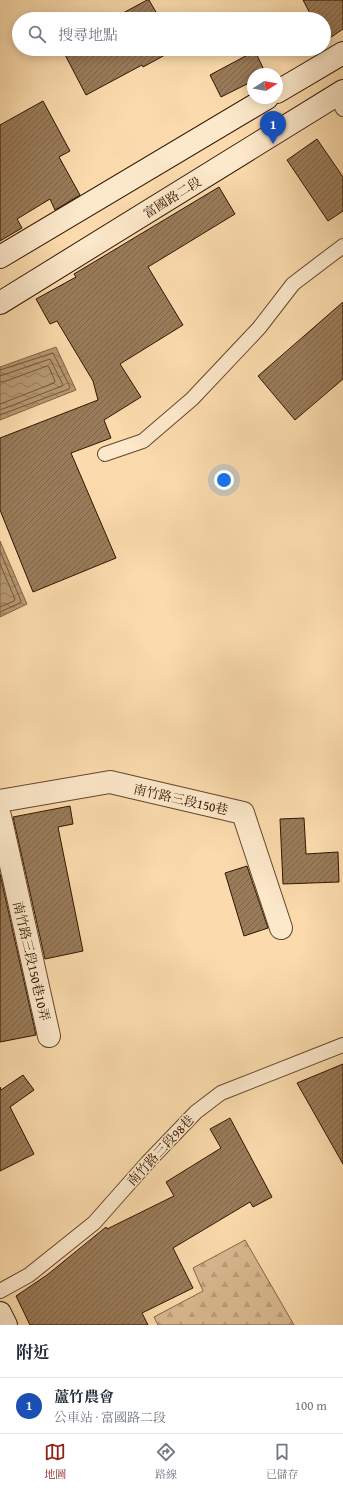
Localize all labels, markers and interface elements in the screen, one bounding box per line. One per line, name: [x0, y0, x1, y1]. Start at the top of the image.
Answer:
search box: [12, 12, 331, 56]
icon: search: [26, 23, 48, 45]
text: 搜尋地點: [58, 24, 118, 45]
north arrow: [247, 68, 283, 104]
pin: 1: [260, 111, 286, 144]
street label: 富國路二段: [140, 172, 205, 223]
your location: [214, 470, 234, 490]
street label: 南竹路三段150巷: [132, 779, 230, 820]
street label: 南竹路三段150巷10弄: [9, 899, 55, 1023]
street label: 南竹路三段98巷: [123, 1111, 198, 1190]
text: 附近: [16, 1339, 50, 1364]
text: 蘆竹農會: [54, 1386, 114, 1407]
text: 1: [26, 1396, 32, 1415]
text: 100 m: [295, 1396, 327, 1415]
text: 公車站 · 富國路二段: [54, 1408, 166, 1427]
tab: 地圖: [44, 1441, 66, 1482]
tab: 路線: [155, 1441, 177, 1482]
tab: 已儲存: [266, 1441, 299, 1482]

